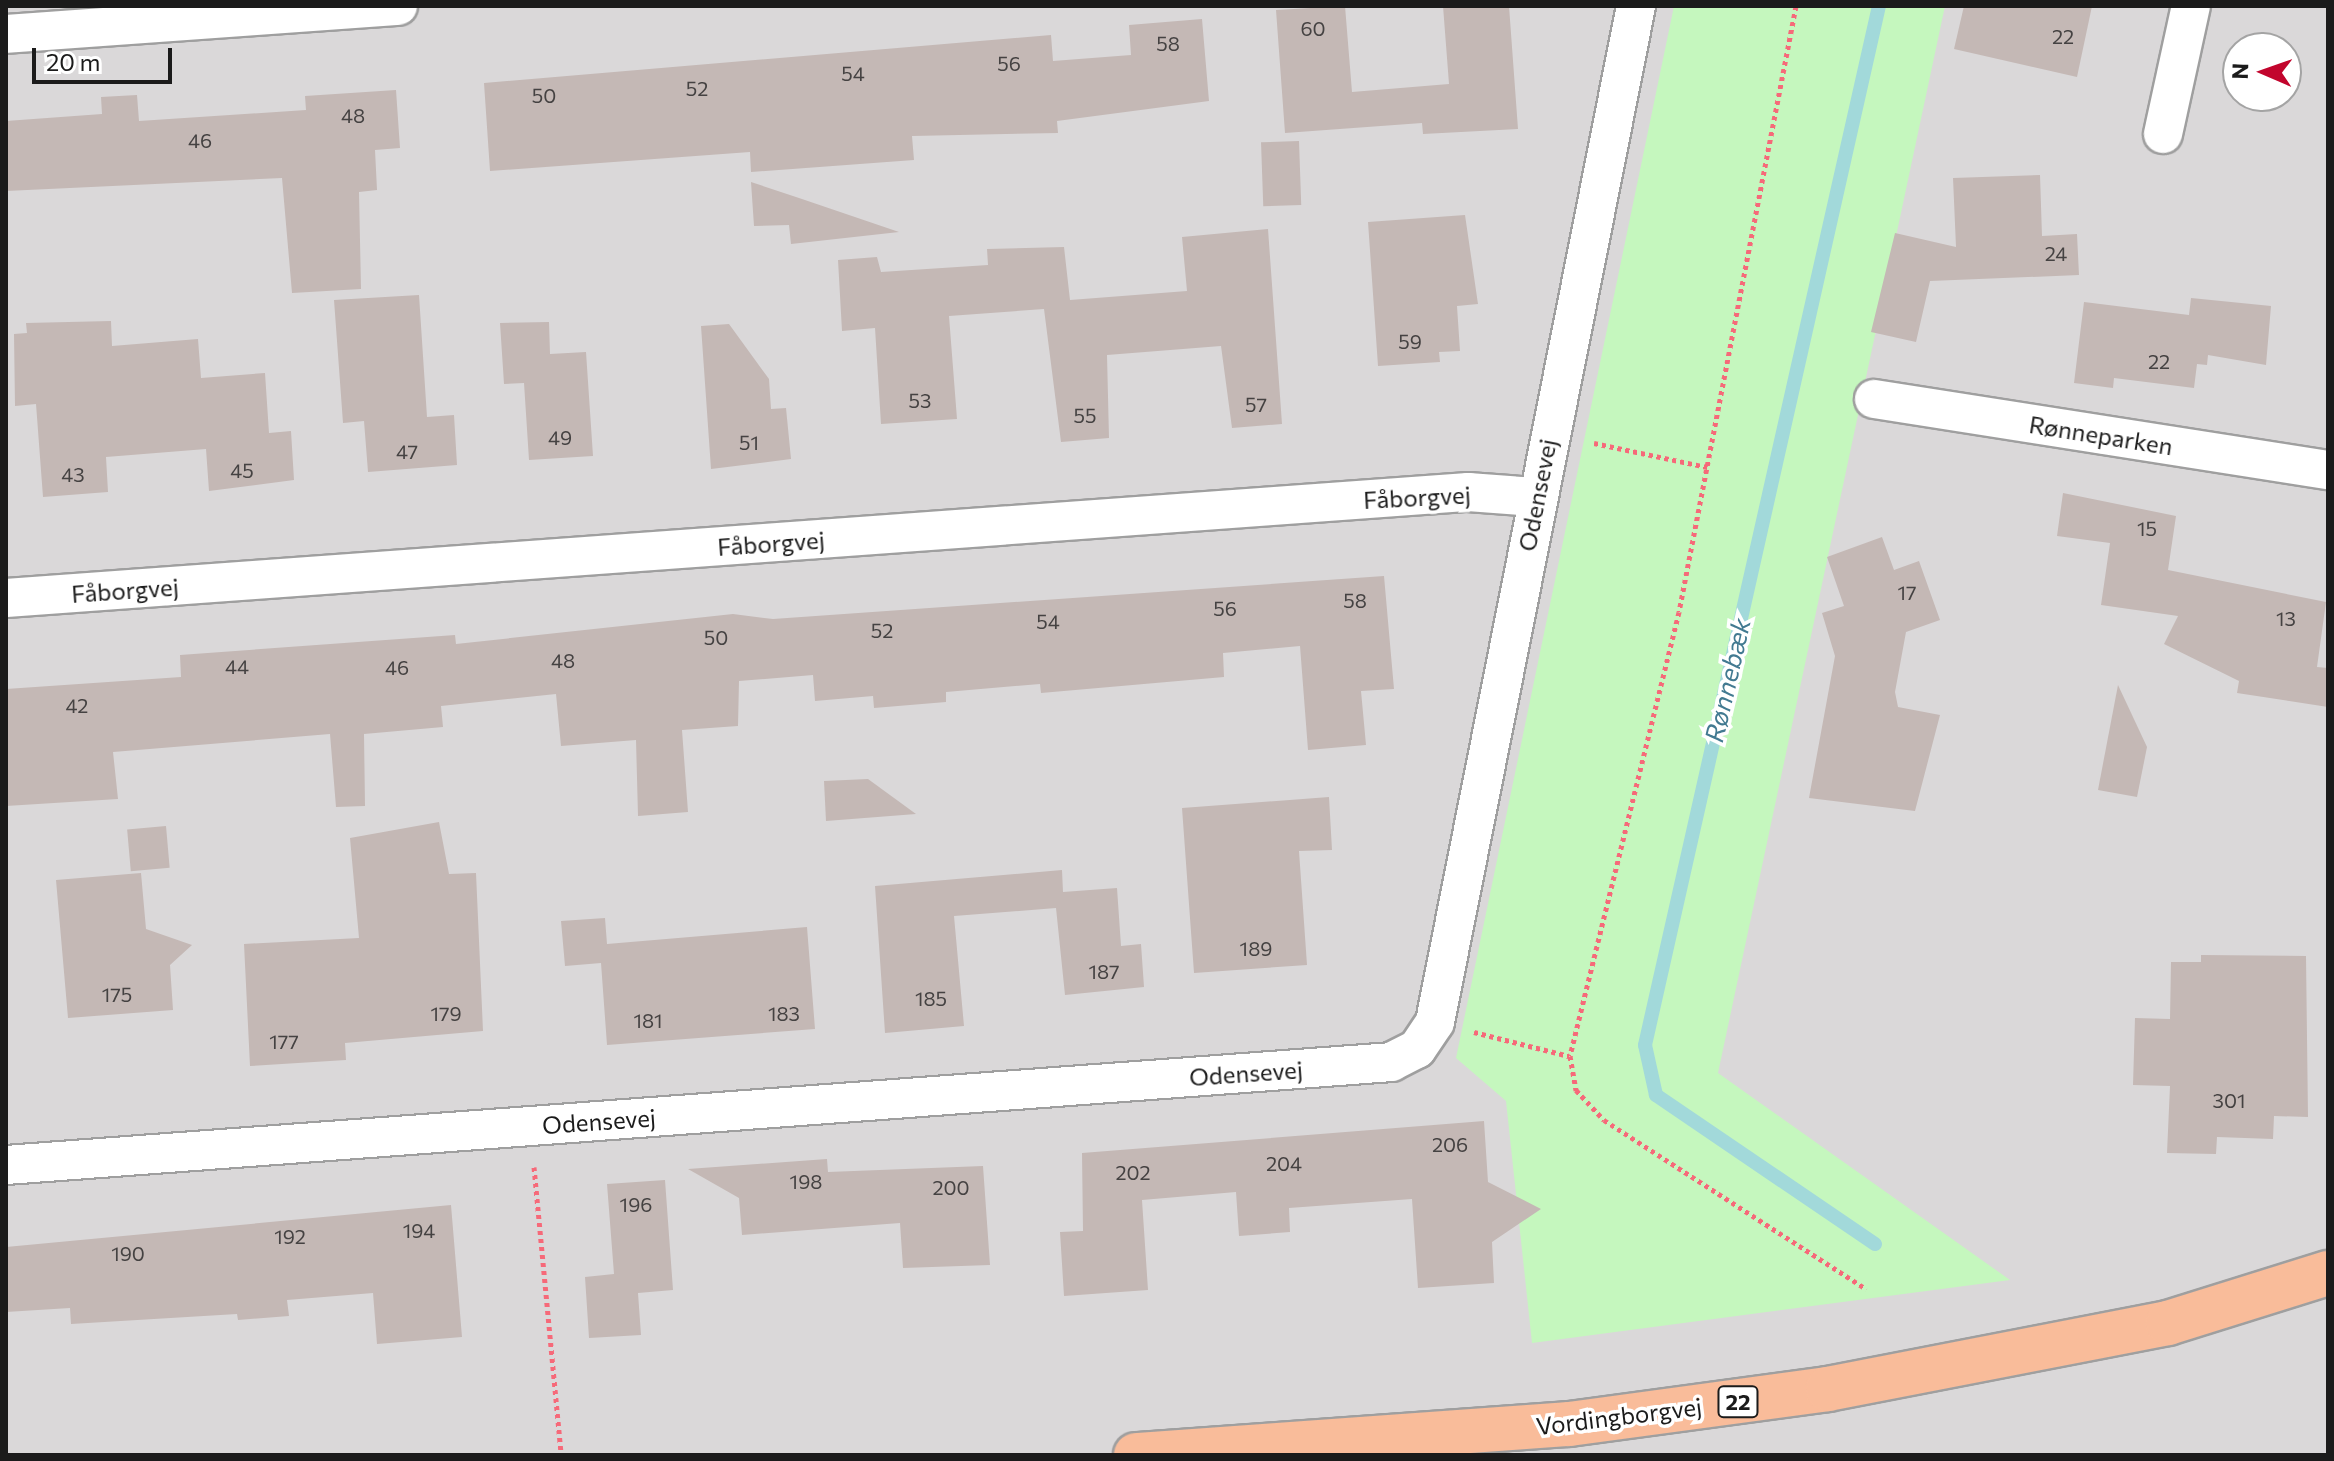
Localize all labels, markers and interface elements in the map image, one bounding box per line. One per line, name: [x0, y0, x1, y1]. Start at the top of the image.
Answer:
house number: 60: [1300, 16, 1326, 40]
house number: 22: [2052, 24, 2074, 48]
house number: 58: [1156, 31, 1180, 55]
scale bar: [36, 32, 176, 82]
north arrow: [2222, 32, 2302, 112]
text: 20 m: [46, 47, 100, 76]
house number: 56: [997, 51, 1021, 75]
house number: 54: [841, 61, 865, 85]
text: N: [2226, 62, 2253, 80]
house number: 52: [686, 76, 708, 100]
house number: 50: [532, 83, 556, 107]
house number: 48: [341, 103, 365, 127]
house number: 46: [188, 128, 212, 152]
house number: 24: [2045, 241, 2067, 265]
house number: 59: [1398, 329, 1422, 353]
house number: 22: [2148, 349, 2170, 373]
house number: 53: [909, 388, 931, 412]
house number: 57: [1245, 392, 1267, 416]
house number: 55: [1074, 403, 1096, 427]
street label: Rønneparken: [2027, 409, 2175, 461]
house number: 49: [548, 425, 572, 449]
house number: 51: [739, 430, 759, 454]
street label: Odensevej: [1512, 436, 1562, 554]
house number: 47: [396, 439, 418, 463]
house number: 45: [230, 458, 254, 482]
house number: 43: [61, 462, 85, 486]
street label: Fåborgvej: [1363, 480, 1471, 514]
house number: 15: [2137, 516, 2157, 540]
street label: Fåborgvej: [716, 525, 826, 561]
street label: Fåborgvej: [70, 572, 180, 608]
house number: 17: [1897, 580, 1917, 604]
house number: 58: [1343, 588, 1367, 612]
house number: 56: [1213, 596, 1237, 620]
house number: 13: [2276, 606, 2296, 630]
house number: 54: [1036, 609, 1060, 633]
water label: Rønnebæk: [1698, 615, 1756, 745]
house number: 52: [871, 618, 893, 642]
house number: 50: [704, 625, 728, 649]
house number: 48: [551, 648, 575, 672]
house number: 44: [225, 654, 249, 678]
house number: 46: [385, 655, 409, 679]
house number: 42: [66, 693, 88, 717]
house number: 189: [1240, 936, 1272, 960]
house number: 187: [1088, 959, 1120, 983]
house number: 175: [102, 982, 132, 1006]
house number: 185: [915, 986, 947, 1010]
house number: 179: [430, 1001, 462, 1025]
house number: 183: [768, 1001, 800, 1025]
house number: 181: [633, 1008, 663, 1032]
house number: 177: [269, 1029, 299, 1053]
street label: Odensevej: [1188, 1055, 1304, 1091]
house number: 301: [2212, 1088, 2246, 1112]
street label: Odensevej: [541, 1103, 657, 1139]
house number: 206: [1432, 1132, 1468, 1156]
house number: 204: [1266, 1151, 1302, 1175]
house number: 202: [1115, 1160, 1151, 1184]
house number: 198: [790, 1169, 822, 1193]
house number: 200: [932, 1175, 970, 1199]
house number: 196: [620, 1192, 652, 1216]
house number: 194: [403, 1218, 435, 1242]
house number: 192: [274, 1224, 306, 1248]
house number: 190: [111, 1241, 145, 1265]
road number: 22: [1716, 1384, 1760, 1420]
street label: Vordingborgvej: [1534, 1392, 1704, 1440]

